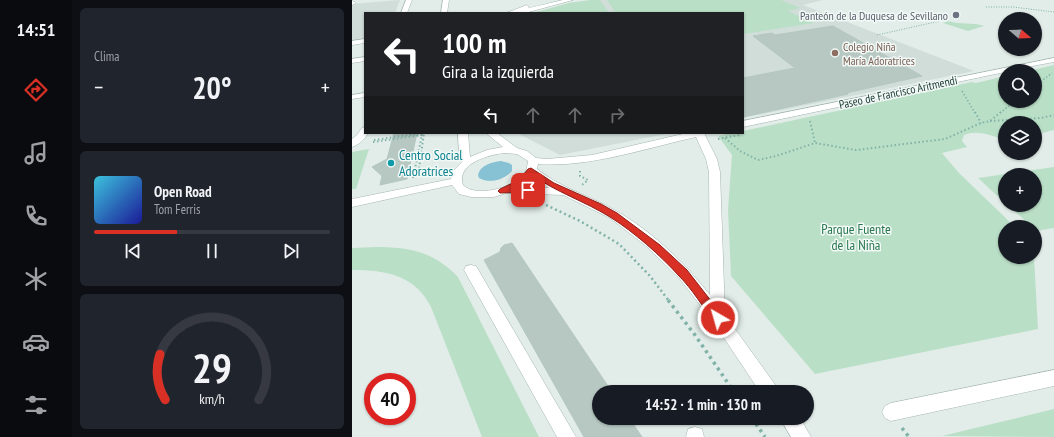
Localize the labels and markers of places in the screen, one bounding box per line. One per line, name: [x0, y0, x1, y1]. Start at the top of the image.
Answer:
place label: Panteón de la Duquesa de Sevillano: [800, 8, 948, 23]
marker: Panteón de la Duquesa de Sevillano: [951, 10, 961, 20]
place label: Colegio Niña María Adoratrices: [843, 39, 915, 68]
marker: Colegio Niña María Adoratrices: [830, 48, 840, 58]
place label: Centro Social Adoratrices: [399, 146, 463, 180]
marker: Centro Social Adoratrices: [386, 158, 396, 168]
pin: [511, 173, 545, 207]

